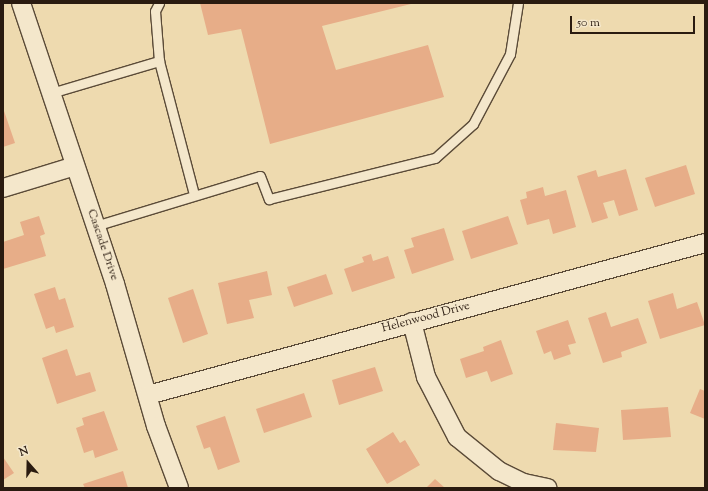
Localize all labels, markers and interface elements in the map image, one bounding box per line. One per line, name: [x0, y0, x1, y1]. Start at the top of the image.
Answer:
scale bar: [572, 8, 697, 34]
text: 50 m: [577, 14, 600, 32]
street label: Cascade Drive: [83, 208, 121, 282]
street label: Helenwood Drive: [380, 299, 472, 337]
north arrow: [8, 443, 48, 483]
text: N: [17, 443, 31, 461]

